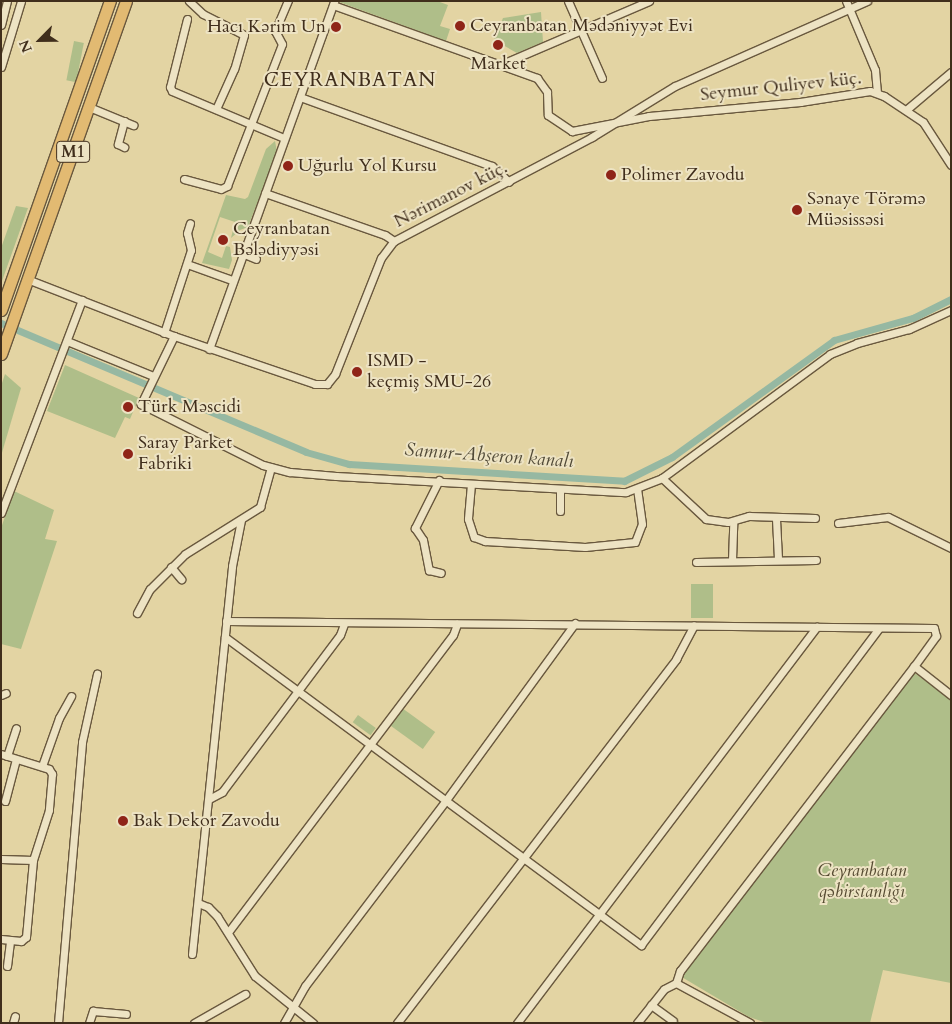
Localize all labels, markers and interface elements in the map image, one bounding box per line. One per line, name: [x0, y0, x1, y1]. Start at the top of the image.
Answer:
north arrow: [15, 15, 65, 65]
place label: Ceyranbatan Mədəniyyət Evi: [470, 15, 693, 37]
place label: Hacı Kərim Un: [207, 16, 326, 38]
marker: Ceyranbatan Mədəniyyət Evi: [454, 20, 466, 32]
marker: Hacı Kərim Un: [330, 21, 342, 33]
text: N: [15, 37, 37, 55]
marker: Market: [492, 39, 504, 51]
place label: Market: [471, 53, 525, 75]
district label: CEYRANBATAN: [262, 67, 438, 91]
street label: Seymur Quliyev küç.: [699, 68, 863, 106]
road number: M1: [56, 138, 90, 166]
place label: Uğurlu Yol Kursu: [298, 155, 437, 177]
street label: Nərimanov küç.: [391, 157, 511, 233]
marker: Uğurlu Yol Kursu: [282, 160, 294, 172]
place label: Polimer Zavodu: [621, 164, 745, 186]
marker: Polimer Zavodu: [605, 169, 617, 181]
place label: Sənaye Törəmə Müəsissəsi: [807, 189, 926, 232]
marker: Sənaye Törəmə Müəsissəsi: [791, 204, 803, 216]
place label: Ceyranbatan Bələdiyyəsi: [233, 219, 330, 262]
marker: Ceyranbatan Bələdiyyəsi: [217, 234, 229, 246]
place label: ISMD - keçmiş SMU-26: [367, 351, 491, 394]
marker: ISMD - keçmiş SMU-26: [351, 366, 363, 378]
place label: Türk Məscidi: [138, 396, 241, 418]
marker: Türk Məscidi: [122, 401, 134, 413]
place label: Saray Parket Fabriki: [138, 433, 232, 476]
water label: Samur-Abşeron kanalı: [404, 439, 574, 473]
marker: Saray Parket Fabriki: [122, 448, 134, 460]
place label: Bak Dekor Zavodu: [133, 810, 280, 832]
marker: Bak Dekor Zavodu: [117, 815, 129, 827]
park label: Ceyranbatan qəbirstanlığı: [818, 861, 906, 904]

